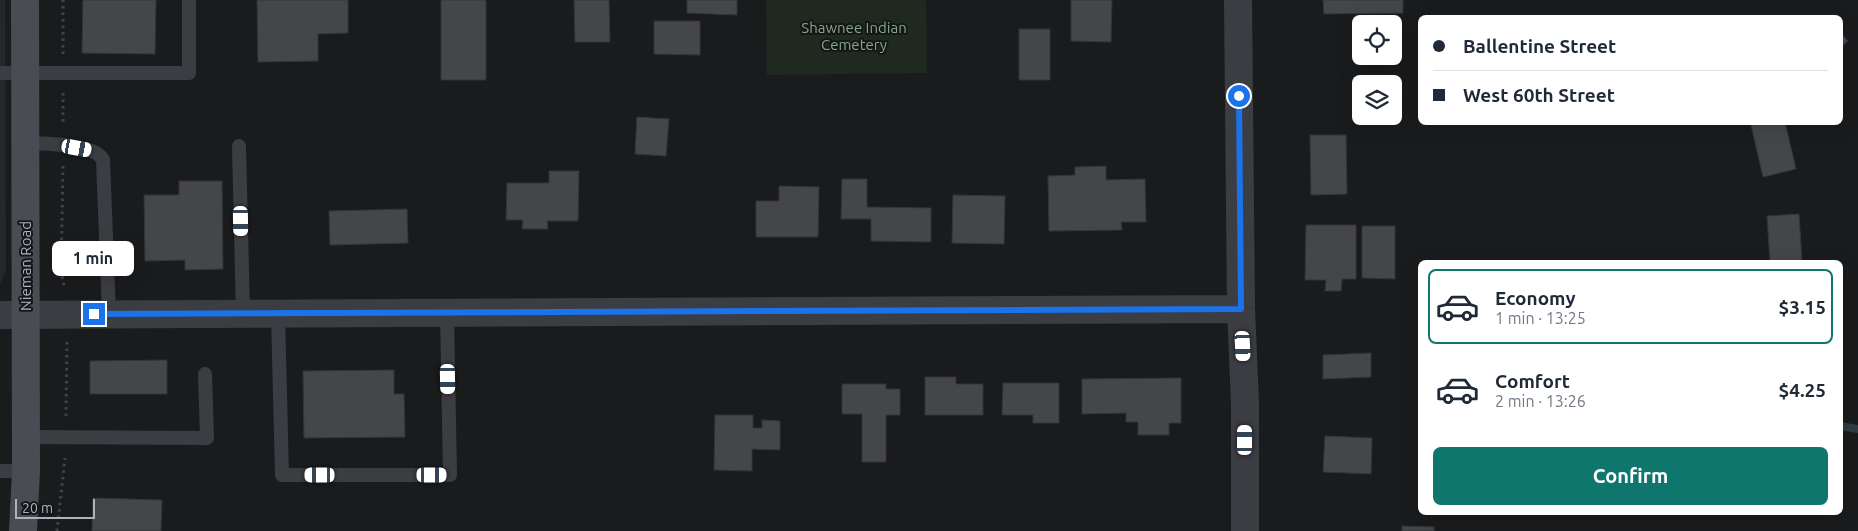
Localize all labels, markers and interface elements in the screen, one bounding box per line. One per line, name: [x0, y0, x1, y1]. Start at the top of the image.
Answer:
map controls: [1352, 15, 1402, 125]
button: locate: [1352, 15, 1402, 65]
park label: Shawnee Indian Cemetery: [801, 19, 907, 53]
text: Ballentine Street: [1463, 35, 1616, 57]
button: layers: [1352, 75, 1402, 125]
text: West 60th Street: [1463, 84, 1615, 106]
route start: [1228, 85, 1250, 107]
car: [60, 138, 93, 158]
car: [233, 206, 248, 236]
street label: Nieman Road: [17, 221, 34, 311]
callout: 1 min: [53, 242, 135, 276]
text: 1 min: [73, 249, 113, 267]
icon: car: [1435, 284, 1480, 329]
text: Economy: [1495, 287, 1576, 309]
text: $3.15: [1778, 296, 1826, 318]
route end: [83, 303, 105, 325]
text: 1 min · 13:25: [1495, 309, 1586, 327]
car: [1234, 331, 1251, 361]
car: [440, 364, 455, 394]
icon: car: [1435, 367, 1480, 412]
text: Comfort: [1495, 370, 1570, 392]
text: $4.25: [1778, 379, 1826, 401]
text: 2 min · 13:26: [1495, 392, 1586, 410]
car: [1237, 425, 1252, 455]
button: Confirm: [1433, 447, 1828, 505]
car: [305, 468, 335, 483]
car: [417, 468, 447, 483]
scale bar: [15, 496, 95, 519]
text: 20 m: [22, 500, 53, 516]

